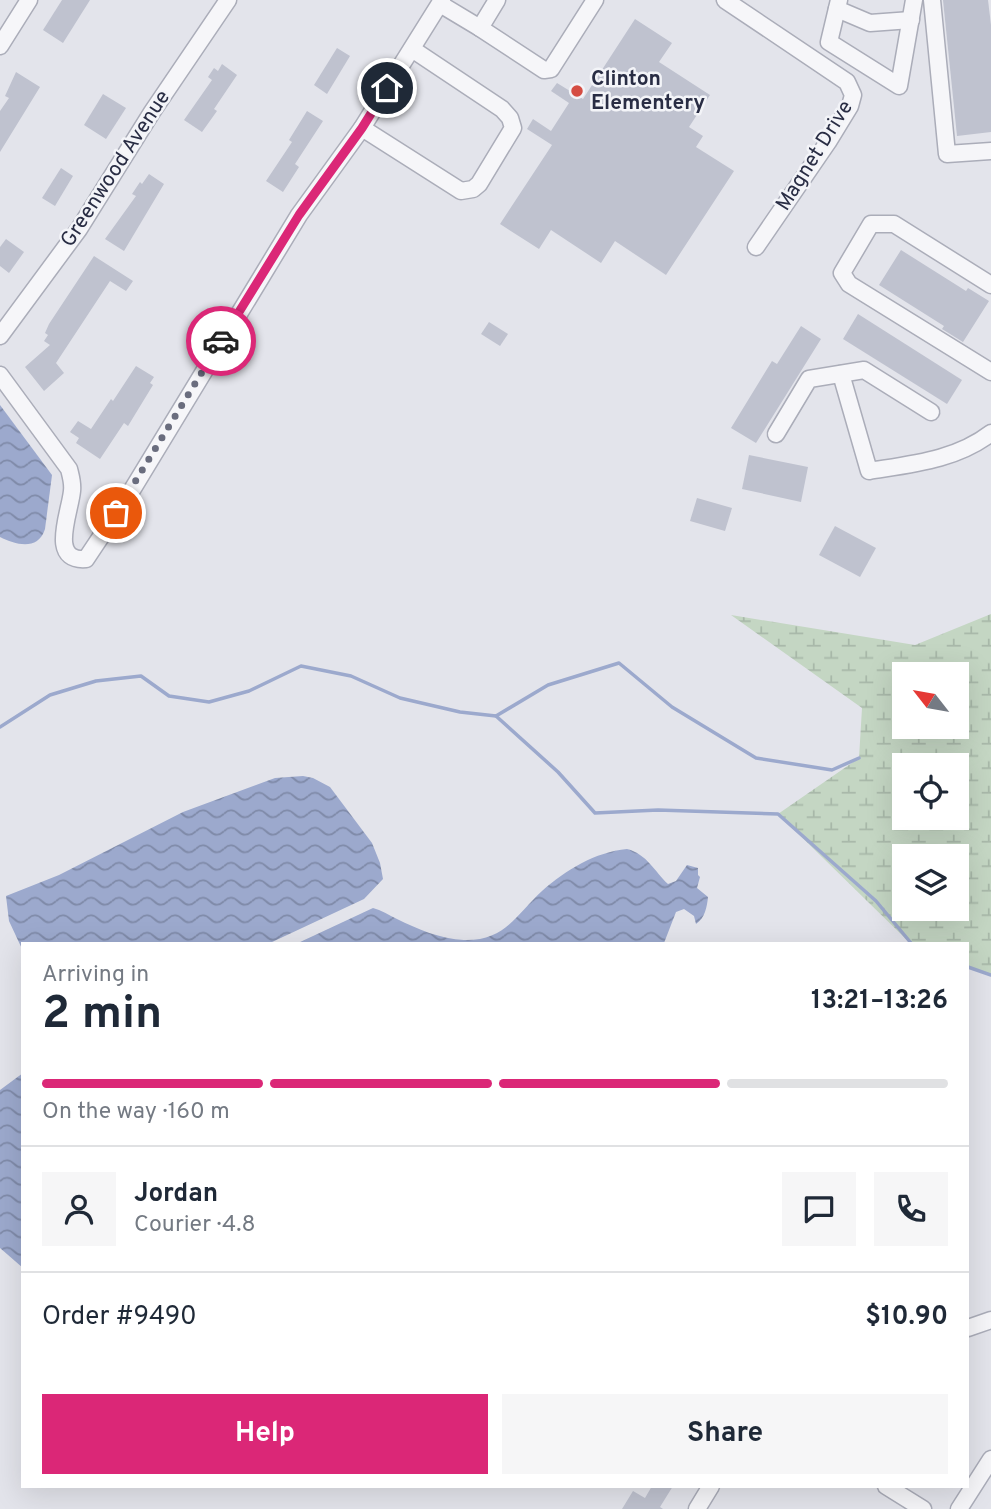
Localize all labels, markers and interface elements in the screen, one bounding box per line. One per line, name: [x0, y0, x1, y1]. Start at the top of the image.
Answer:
pin: [357, 58, 417, 118]
place label: Clinton Elementery: [591, 66, 705, 117]
icon: home: [368, 69, 406, 107]
marker: Clinton Elementery: [569, 83, 585, 99]
street label: Greenwood Avenue: [55, 85, 177, 253]
street label: Magnet Drive: [770, 96, 860, 216]
courier: [186, 306, 256, 376]
icon: car: [202, 322, 240, 360]
pin: [86, 483, 146, 543]
icon: bag: [97, 494, 135, 532]
north arrow: [892, 662, 970, 738]
map controls: [892, 662, 969, 921]
button: locate: [892, 753, 969, 830]
button: layers: [892, 844, 969, 921]
text: Arriving in: [42, 961, 149, 990]
text: 13:21–13:26: [811, 985, 948, 1018]
text: 2 min: [42, 986, 162, 1045]
text: On the way · 160 m: [42, 1098, 230, 1127]
button: person: [42, 1172, 116, 1246]
button: chat: [782, 1172, 856, 1246]
button: phone: [874, 1172, 948, 1246]
text: Jordan: [134, 1178, 218, 1211]
text: Courier · 4.8: [134, 1211, 255, 1240]
text: Order #9490: [42, 1301, 197, 1334]
text: $10.90: [865, 1301, 948, 1334]
button: Help: [42, 1394, 488, 1474]
button: Share: [502, 1394, 948, 1474]

